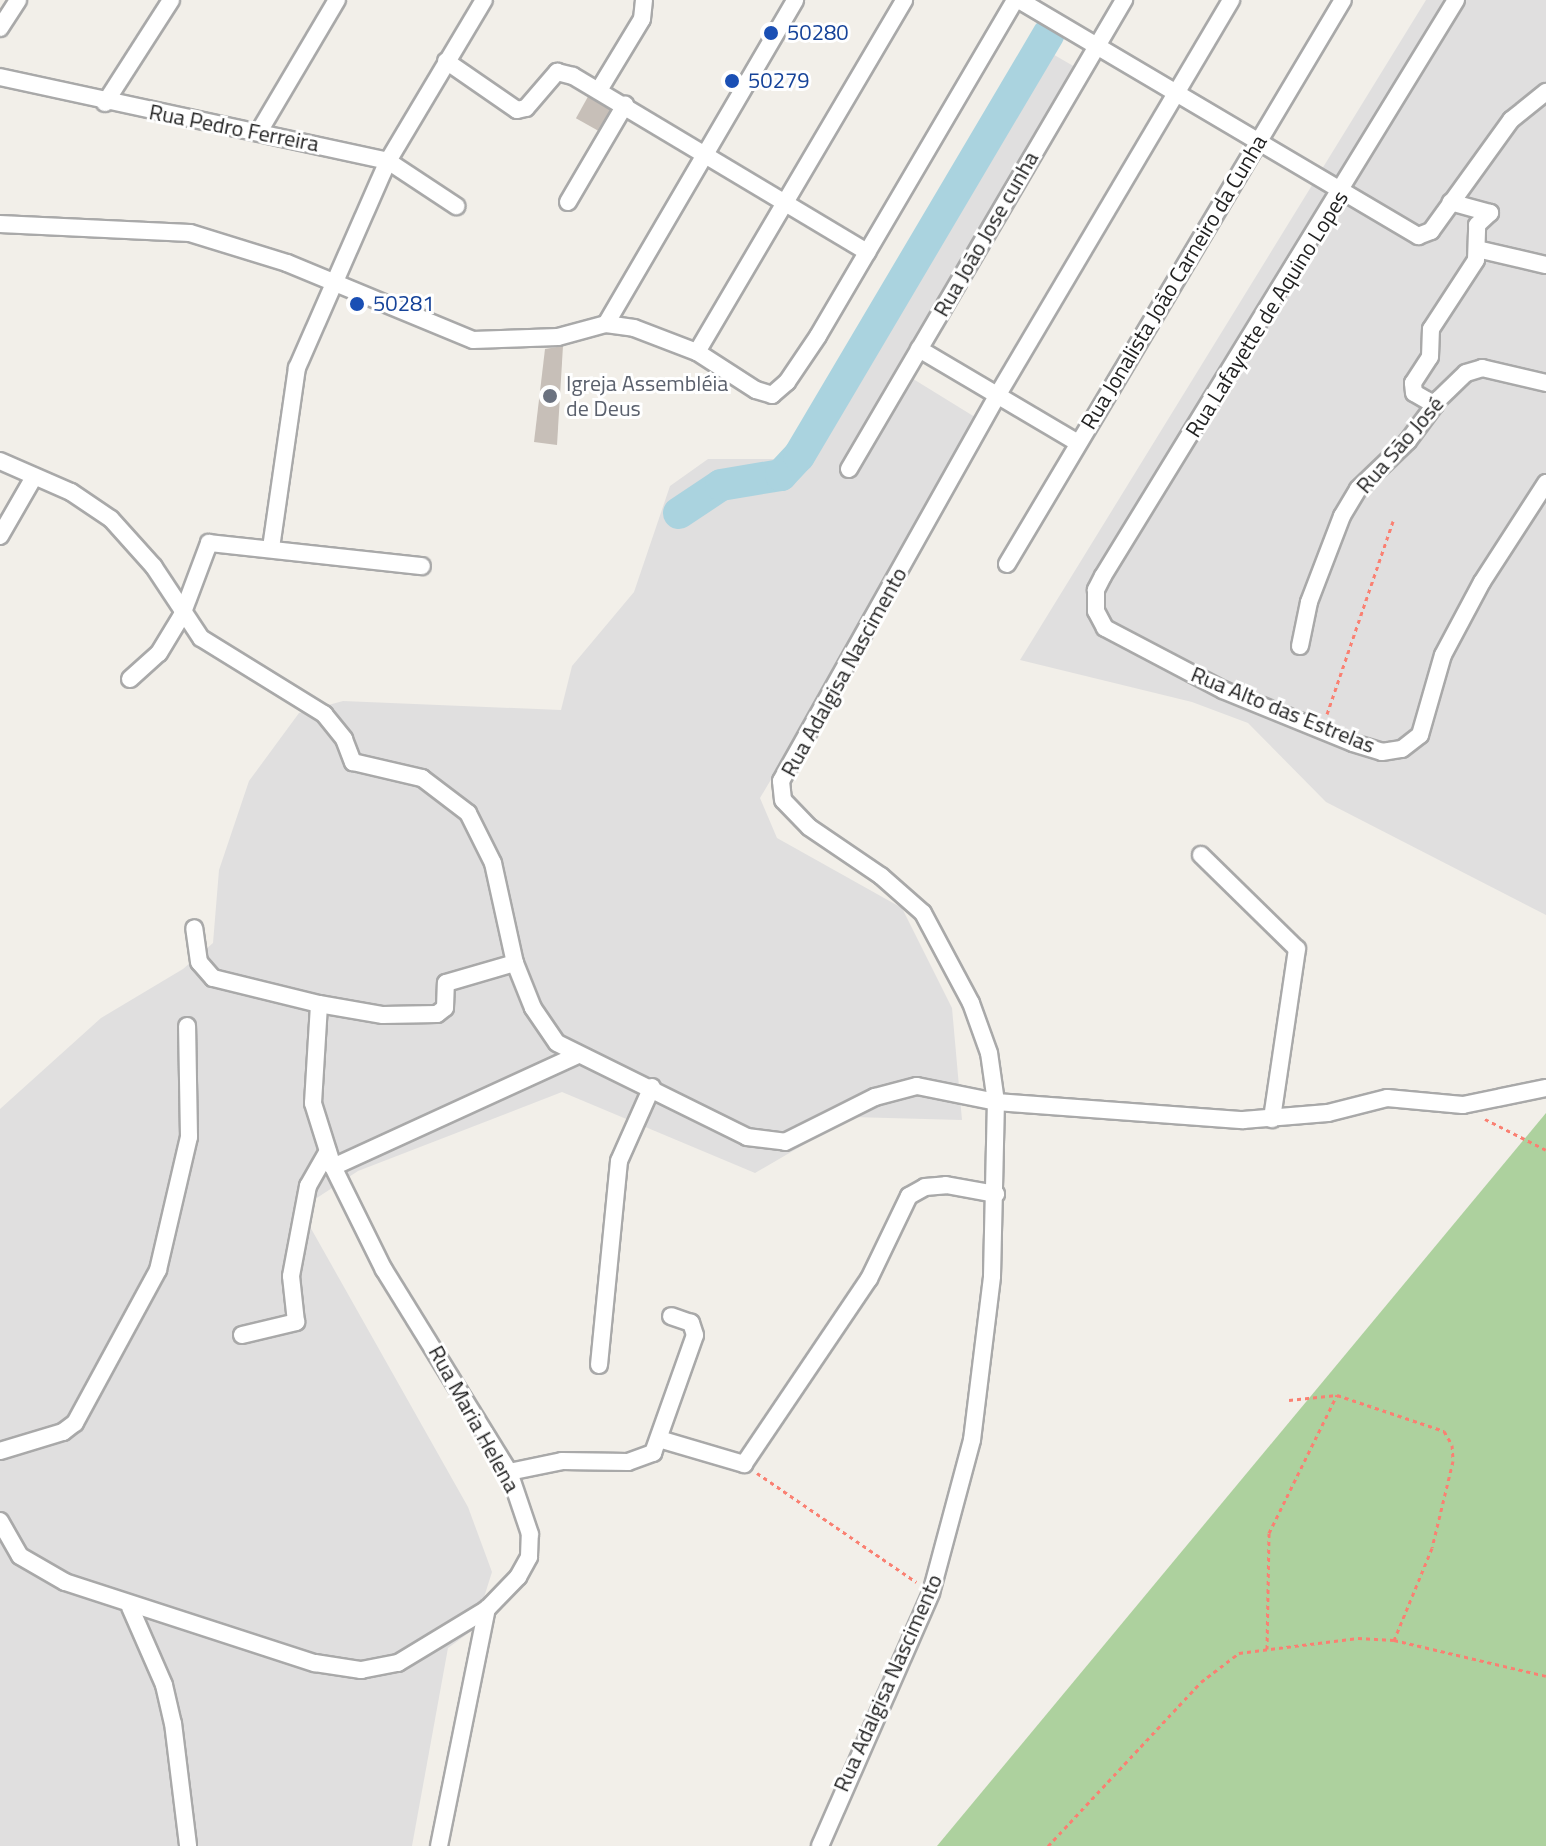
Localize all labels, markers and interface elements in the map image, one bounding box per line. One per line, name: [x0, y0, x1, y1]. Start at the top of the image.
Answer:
place label: 50280: [787, 20, 849, 46]
marker: 50280: [762, 24, 780, 42]
place label: 50279: [748, 68, 810, 94]
marker: 50279: [723, 72, 741, 90]
street label: Rua Pedro Ferreira: [147, 99, 321, 157]
street label: Rua Jonalista João Carneiro da Cunha: [1076, 130, 1272, 434]
street label: Rua João Jose cunha: [928, 147, 1044, 321]
street label: Rua Lafayette de Aquino Lopes: [1180, 186, 1354, 442]
place label: 50281: [373, 291, 435, 317]
marker: 50281: [348, 295, 366, 313]
place label: Igreja Assembléia de Deus: [566, 370, 728, 422]
marker: Igreja Assembléia de Deus: [541, 387, 559, 405]
street label: Rua São José: [1351, 391, 1449, 499]
street label: Rua Adalgisa Nascimento: [775, 563, 913, 781]
street label: Rua Alto das Estrelas: [1187, 661, 1379, 759]
street label: Rua Maria Helena: [423, 1341, 525, 1497]
street label: Rua Adalgisa Nascimento: [828, 1570, 948, 1796]

